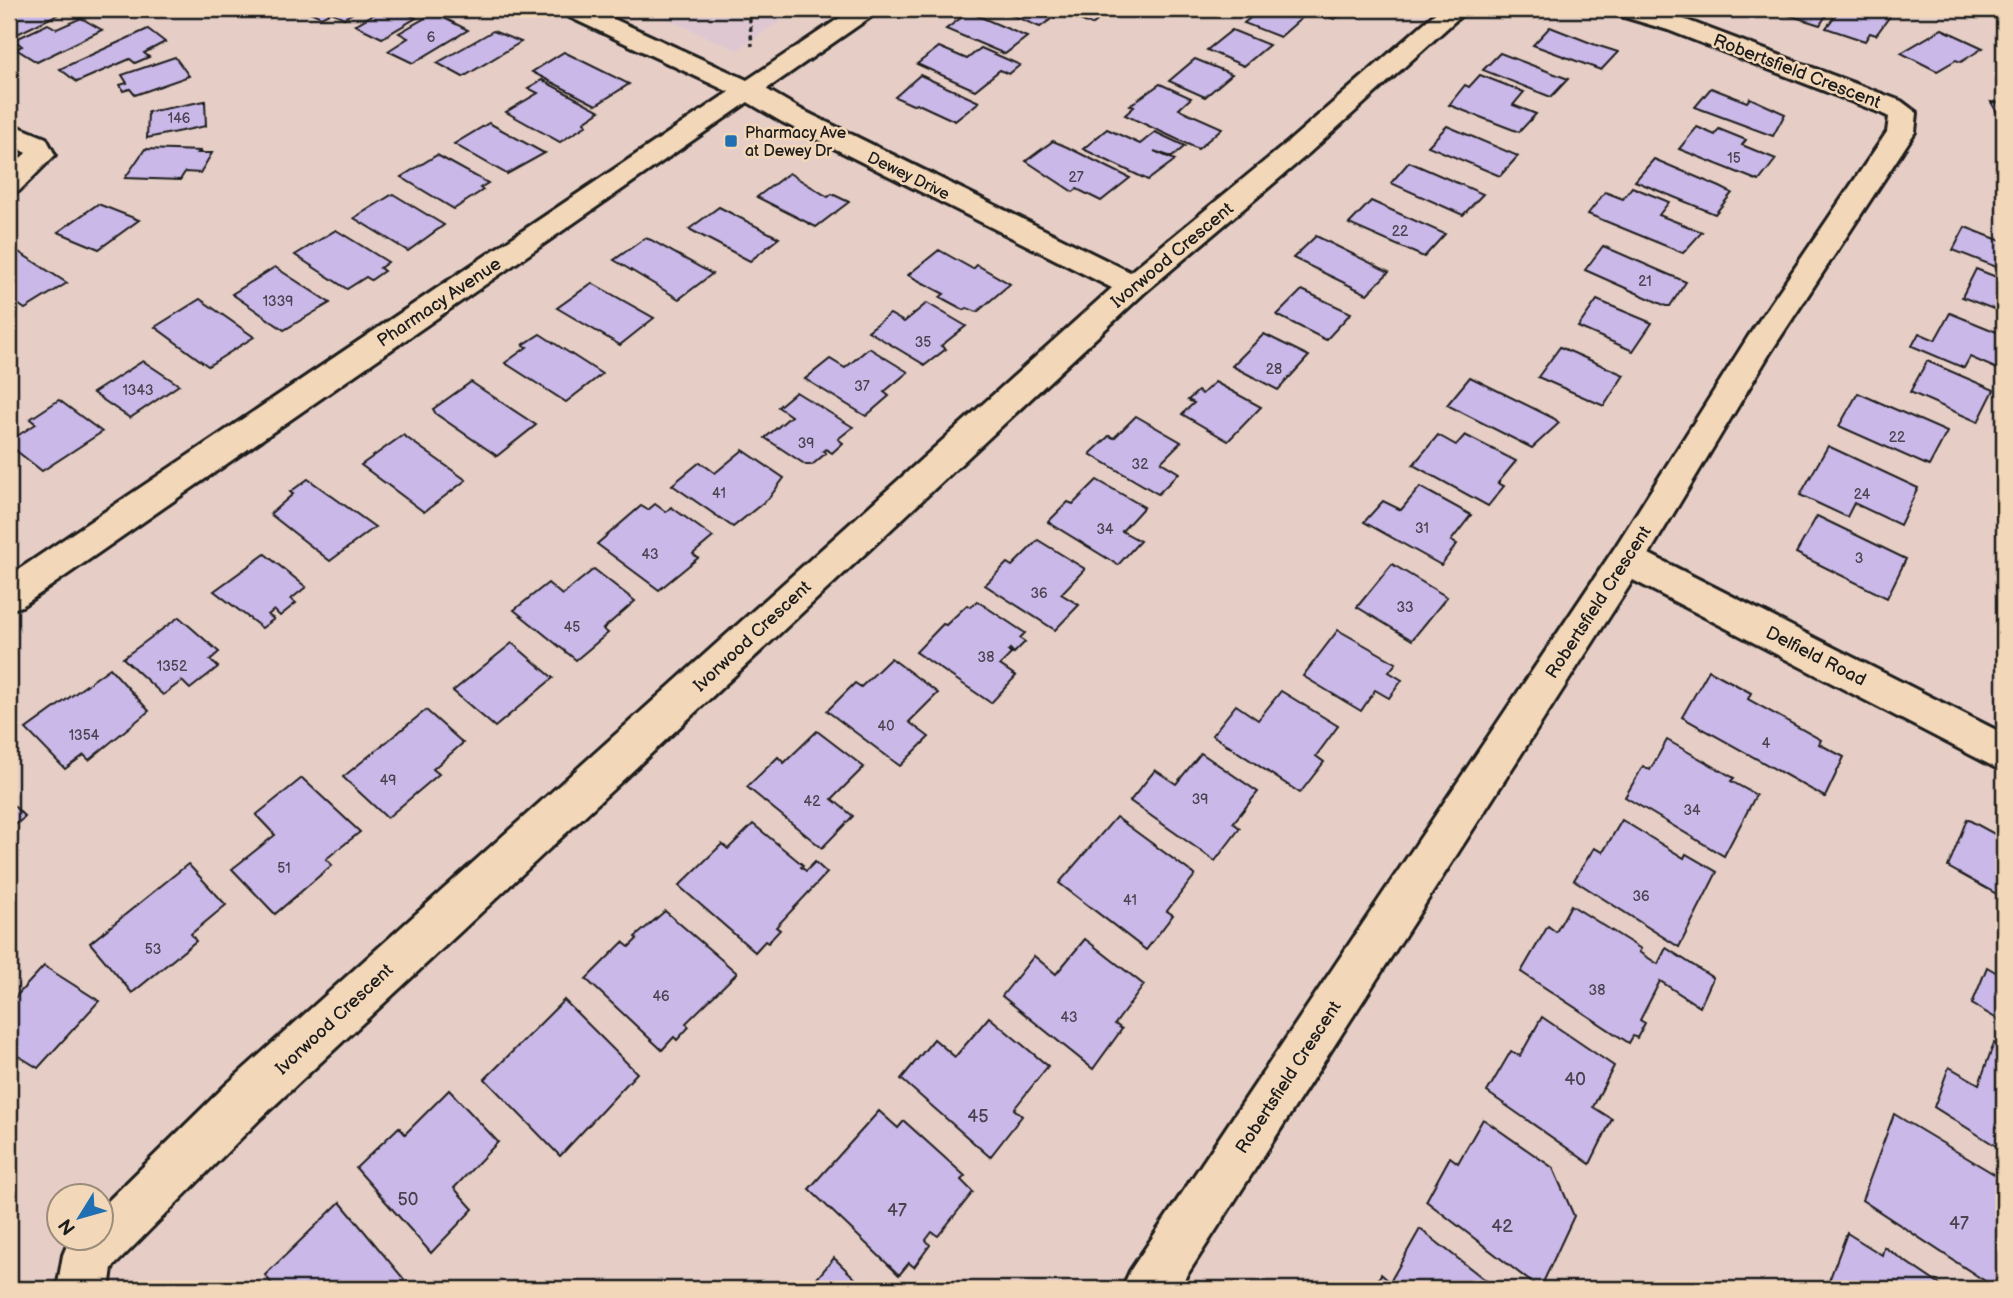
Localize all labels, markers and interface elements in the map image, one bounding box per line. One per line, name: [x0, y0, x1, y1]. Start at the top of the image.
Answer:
house number: 6: [427, 29, 436, 46]
street label: Robertsfield Crescent: [1710, 30, 1884, 113]
house number: 146: [168, 110, 191, 127]
place label: Pharmacy Ave at Dewey Dr: [745, 124, 847, 161]
marker: Pharmacy Ave at Dewey Dr: [723, 133, 739, 149]
street label: Dewey Drive: [864, 148, 953, 205]
house number: 15: [1727, 150, 1741, 167]
house number: 27: [1068, 169, 1084, 186]
street label: Ivorwood Crescent: [1107, 198, 1238, 313]
house number: 22: [1392, 223, 1409, 240]
street label: Pharmacy Avenue: [373, 253, 505, 352]
house number: 21: [1638, 273, 1652, 290]
house number: 1339: [263, 293, 293, 310]
house number: 35: [915, 334, 931, 351]
house number: 28: [1266, 361, 1282, 378]
house number: 37: [854, 378, 870, 395]
house number: 1343: [122, 382, 154, 399]
house number: 22: [1889, 429, 1906, 446]
house number: 39: [798, 435, 814, 452]
house number: 32: [1132, 456, 1149, 473]
house number: 41: [712, 485, 726, 502]
house number: 24: [1854, 486, 1871, 503]
house number: 31: [1415, 520, 1429, 537]
house number: 34: [1096, 521, 1114, 538]
street label: Robertsfield Crescent: [1541, 522, 1656, 683]
house number: 43: [641, 546, 659, 563]
house number: 3: [1855, 550, 1863, 567]
street label: Ivorwood Crescent: [689, 576, 816, 696]
house number: 36: [1030, 585, 1048, 602]
house number: 33: [1396, 599, 1414, 616]
house number: 45: [564, 619, 580, 636]
street label: Delfield Road: [1762, 622, 1869, 691]
house number: 38: [978, 649, 994, 666]
house number: 1352: [157, 658, 188, 675]
house number: 40: [878, 718, 894, 735]
house number: 1354: [69, 727, 100, 744]
house number: 4: [1762, 735, 1771, 752]
house number: 49: [380, 772, 396, 789]
house number: 39: [1192, 791, 1208, 808]
house number: 42: [804, 793, 821, 810]
house number: 34: [1683, 802, 1701, 819]
house number: 51: [277, 860, 291, 877]
house number: 36: [1632, 888, 1650, 905]
house number: 41: [1123, 892, 1137, 909]
house number: 53: [145, 941, 161, 958]
street label: Ivorwood Crescent: [271, 959, 398, 1079]
house number: 38: [1589, 982, 1605, 999]
house number: 46: [652, 988, 670, 1005]
street label: Robertsfield Crescent: [1231, 997, 1346, 1158]
house number: 43: [1060, 1009, 1078, 1026]
house number: 40: [1564, 1069, 1586, 1090]
house number: 45: [967, 1106, 989, 1127]
north arrow: [46, 1182, 116, 1252]
house number: 50: [398, 1189, 418, 1210]
house number: 47: [887, 1200, 907, 1221]
house number: 47: [1949, 1213, 1969, 1234]
text: N: [54, 1214, 81, 1239]
house number: 42: [1491, 1216, 1513, 1237]

